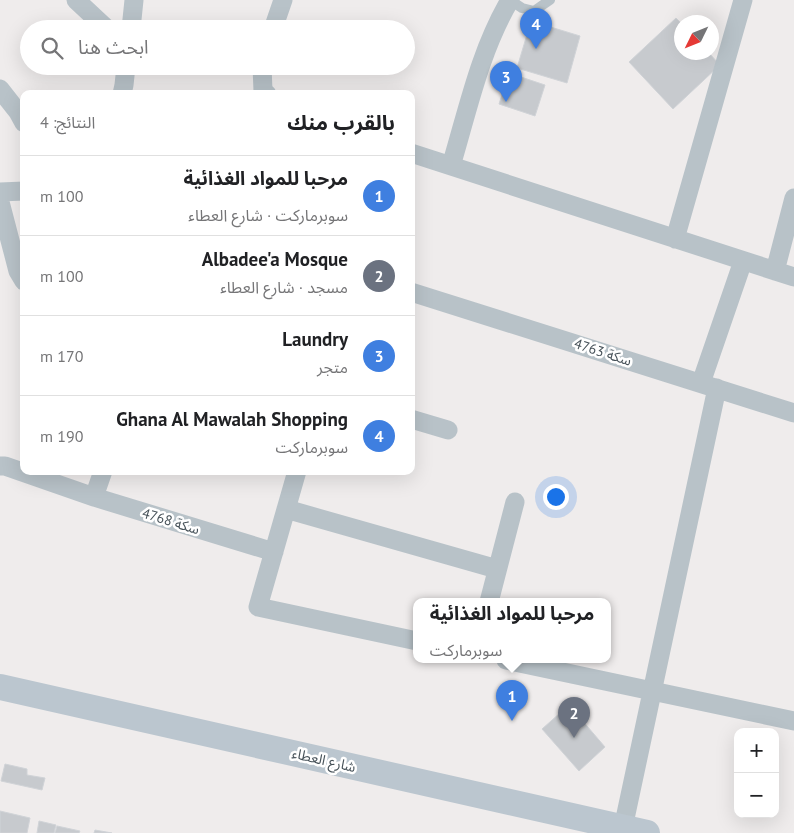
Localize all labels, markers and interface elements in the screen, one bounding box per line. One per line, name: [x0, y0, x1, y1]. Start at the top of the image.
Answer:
pin: 4: [520, 8, 552, 49]
north arrow: [674, 15, 719, 60]
search box: [20, 20, 415, 75]
icon: search: [38, 34, 66, 62]
text: ابحث هنا: [78, 35, 149, 59]
pin: 3: [490, 61, 522, 102]
text: بالقرب منك: [287, 109, 395, 136]
text: النتائج: 4: [40, 112, 95, 132]
text: مرحبا للمواد الغذائية: [184, 166, 348, 190]
text: 100 m: [40, 186, 83, 206]
text: 1: [374, 186, 384, 206]
text: سوبرماركت · شارع العطاء: [188, 205, 348, 225]
text: Albadee'a Mosque: [202, 247, 348, 271]
text: 100 m: [40, 266, 83, 286]
text: 2: [374, 266, 384, 286]
text: مسجد · شارع العطاء: [220, 277, 348, 297]
text: Laundry: [282, 327, 348, 351]
street label: سكة 4763: [572, 334, 634, 370]
text: 170 m: [40, 346, 83, 366]
text: 3: [374, 346, 384, 366]
text: متجر: [317, 357, 348, 377]
text: Ghana Al Mawalah Shopping: [116, 407, 348, 431]
text: 190 m: [40, 426, 83, 446]
text: 4: [374, 426, 384, 446]
text: سوبرماركت: [276, 437, 348, 457]
your location: [543, 484, 569, 510]
street label: سكة 4768: [140, 504, 202, 538]
popup: [413, 598, 611, 663]
text: مرحبا للمواد الغذائية: [430, 601, 594, 625]
text: سوبرماركت: [430, 640, 502, 660]
pin: 1: [496, 680, 528, 721]
pin: 2: [558, 697, 590, 738]
map controls: [734, 728, 779, 818]
button: +: [734, 728, 779, 773]
street label: شارع العطاء: [290, 744, 358, 778]
button: −: [734, 773, 779, 818]

